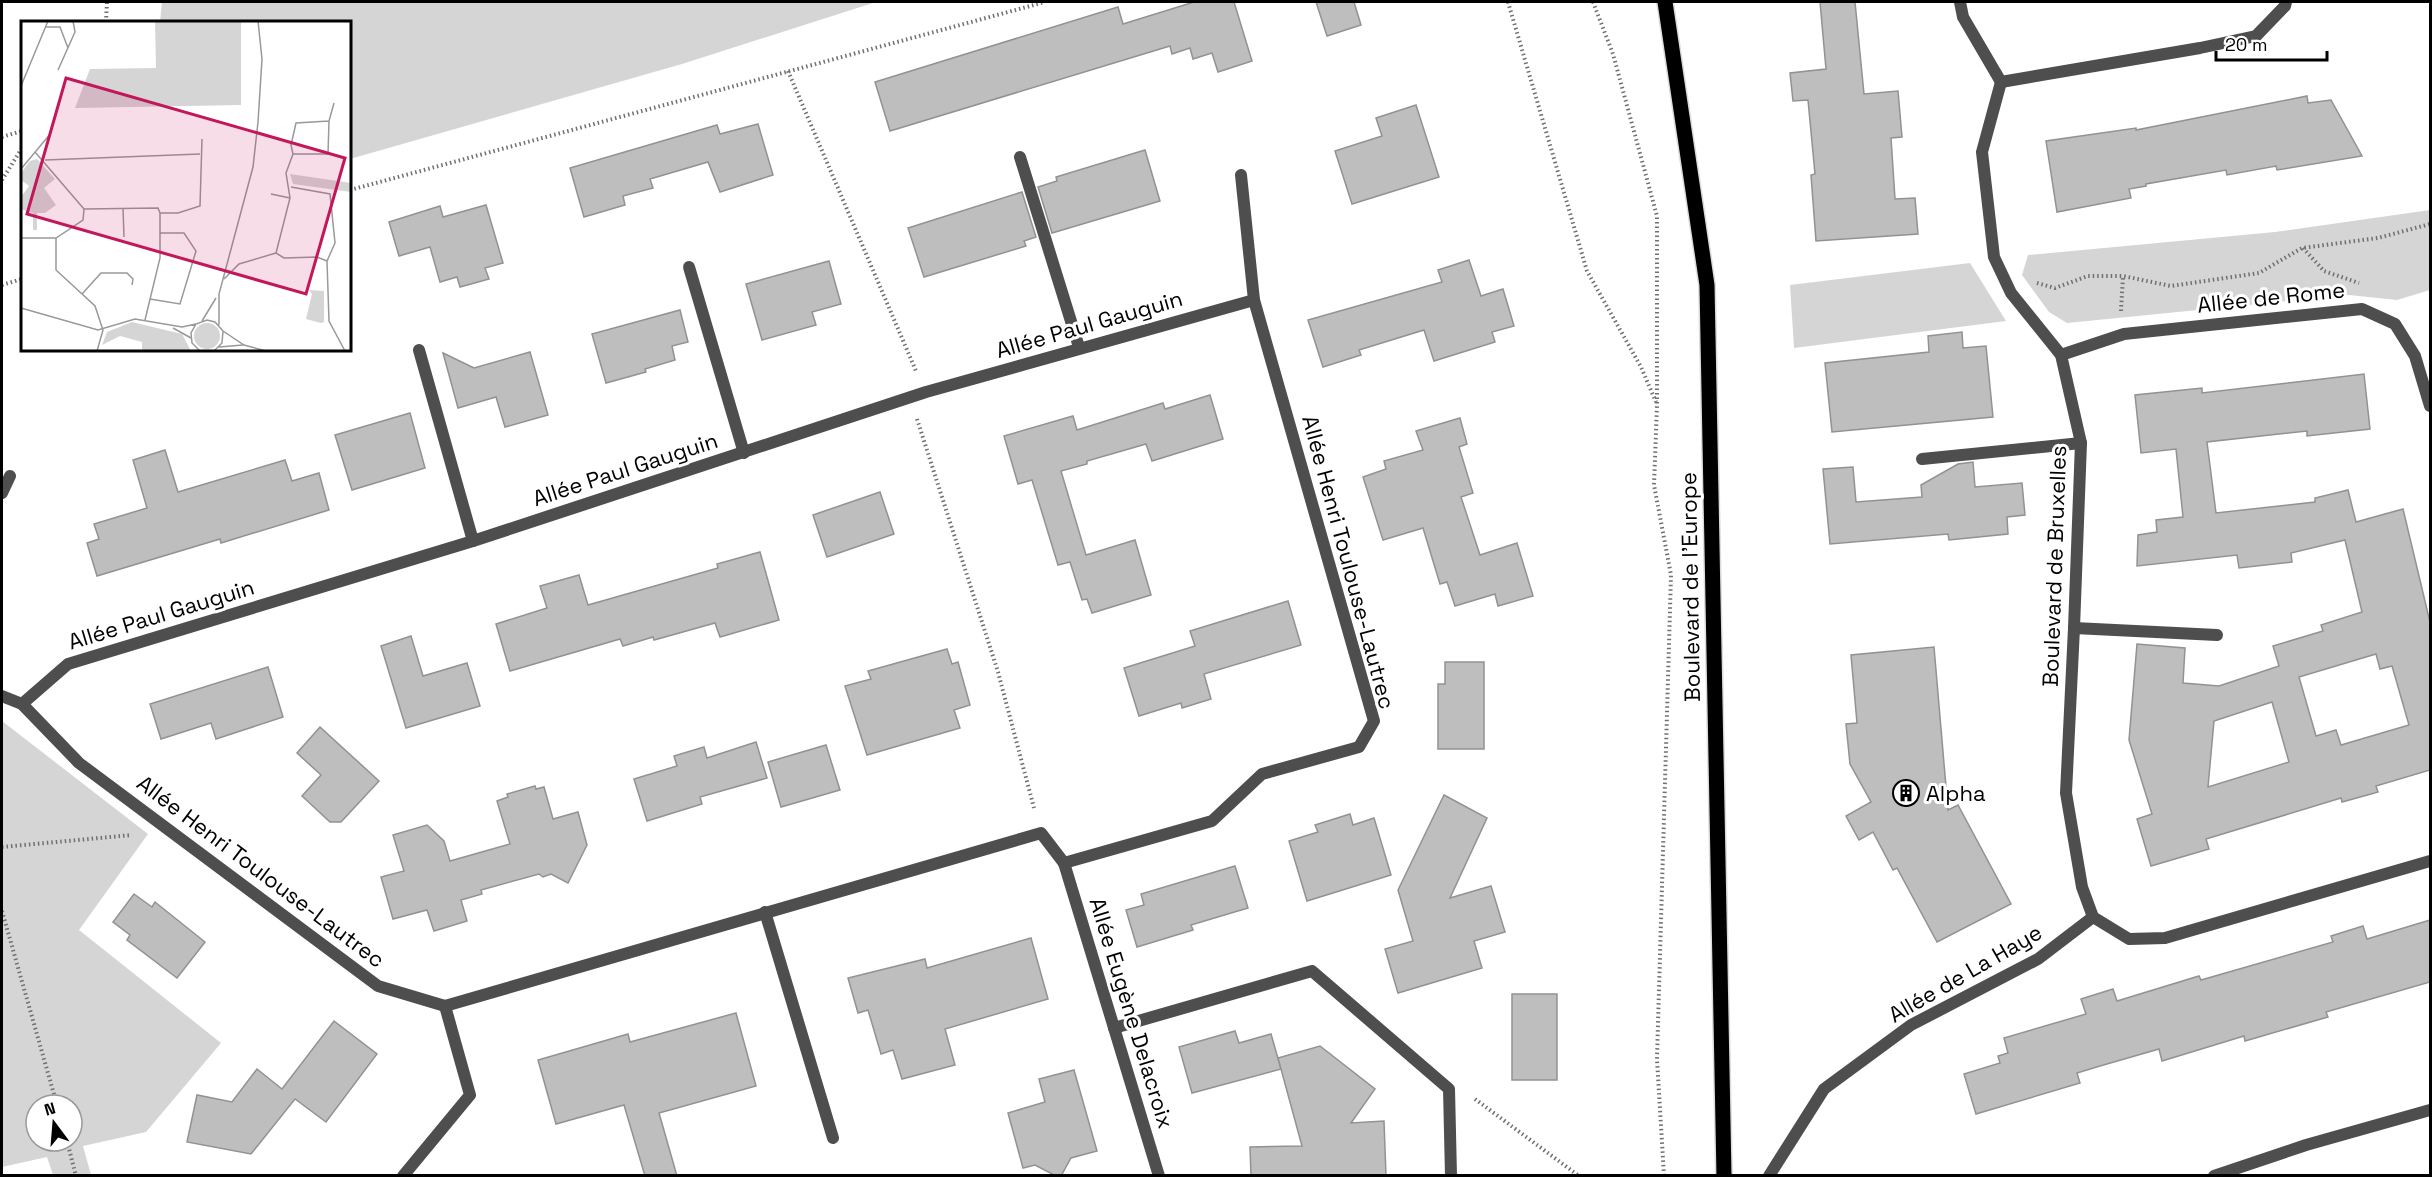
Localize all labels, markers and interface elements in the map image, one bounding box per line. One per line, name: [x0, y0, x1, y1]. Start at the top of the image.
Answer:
inset map: [21, 21, 351, 351]
scale bar: [2216, 24, 2327, 62]
text: 20 m: [2225, 33, 2268, 56]
street label: Allée de Rome: [2196, 275, 2346, 319]
street label: Allée Paul Gauguin: [992, 284, 1186, 364]
street label: Allée Henri Toulouse-Lautrec: [1296, 412, 1402, 712]
street label: Allée Paul Gauguin: [529, 426, 721, 512]
street label: Boulevard de Bruxelles: [2036, 445, 2072, 687]
street label: Boulevard de l'Europe: [1674, 472, 1706, 702]
street label: Allée Paul Gauguin: [65, 572, 257, 656]
street label: Allée Henri Toulouse-Lautrec: [132, 769, 390, 973]
building icon: Alpha: [1891, 778, 1921, 808]
place label: Alpha: [1926, 779, 1986, 807]
street label: Allée Eugène Delacroix: [1084, 894, 1180, 1132]
street label: Allée de La Haye: [1883, 918, 2047, 1028]
north arrow: [24, 1093, 84, 1153]
text: N: [42, 1097, 58, 1121]

